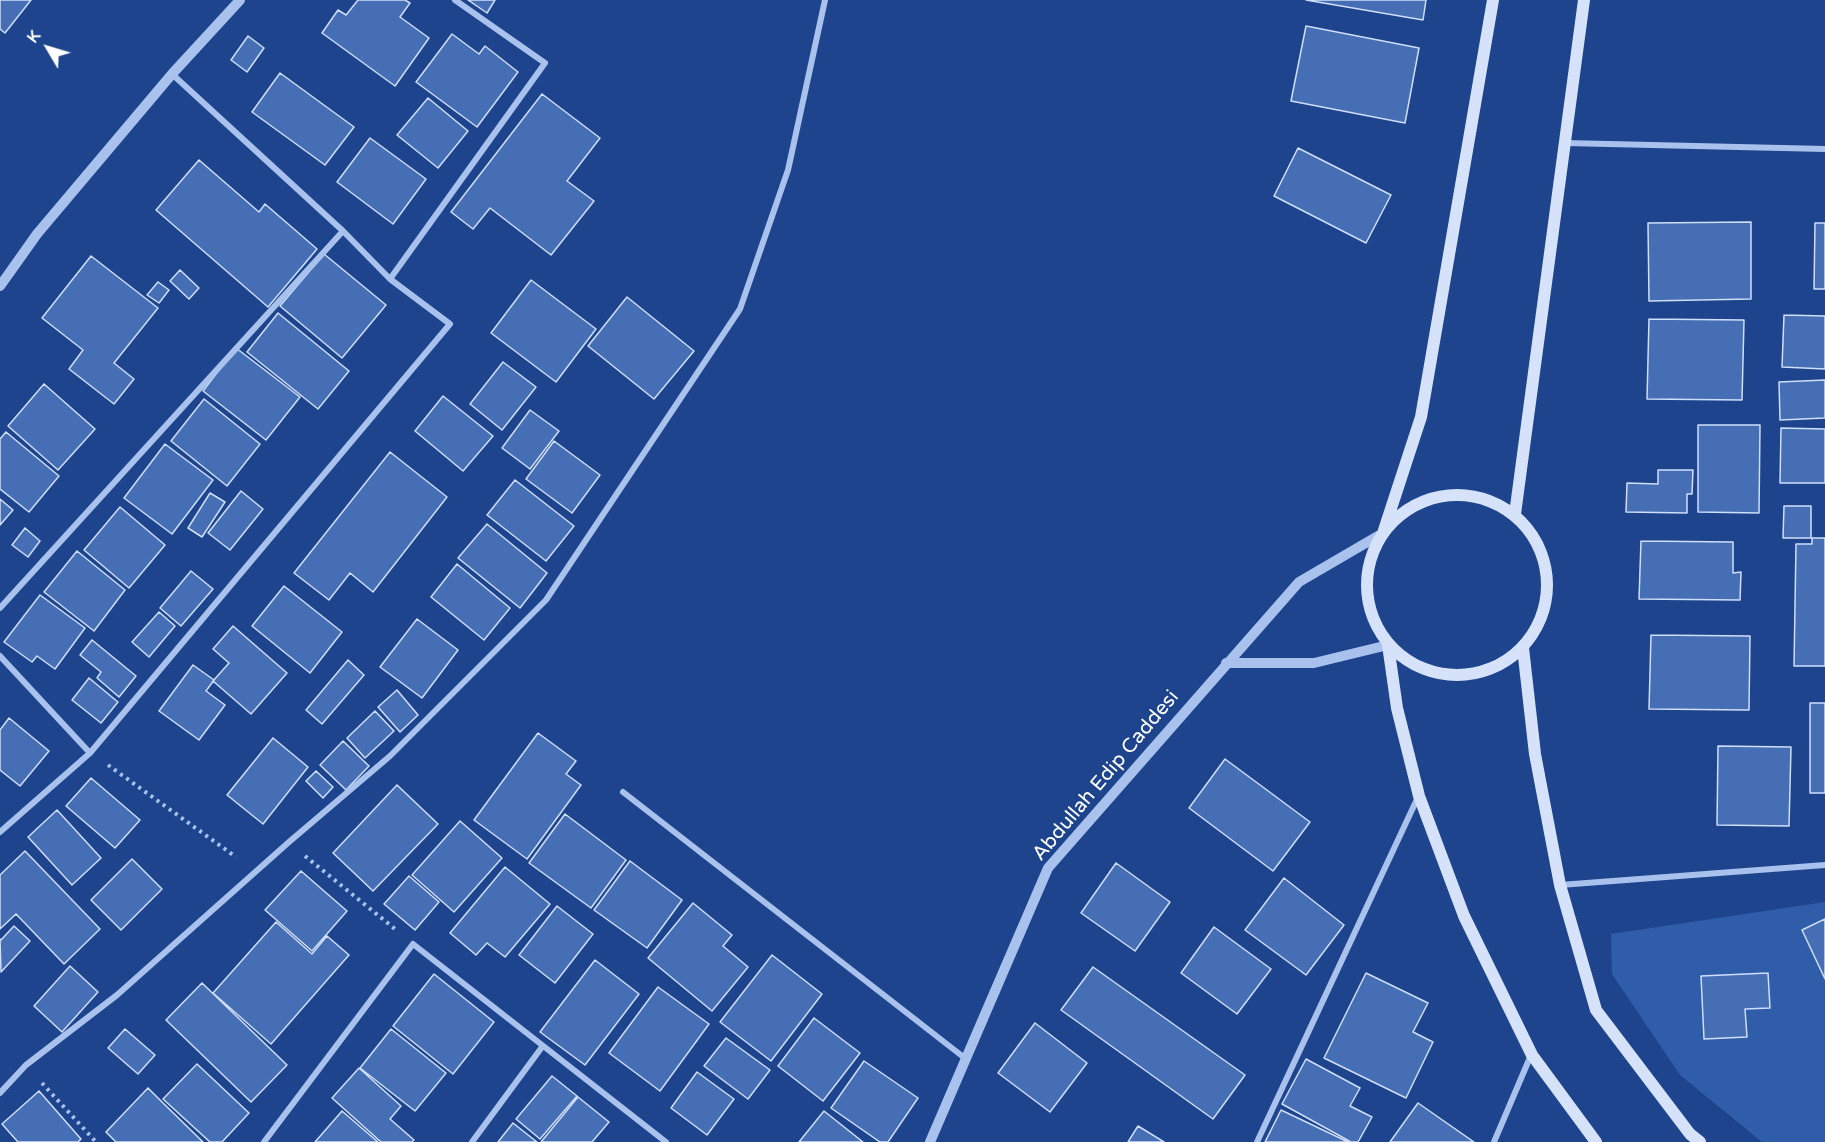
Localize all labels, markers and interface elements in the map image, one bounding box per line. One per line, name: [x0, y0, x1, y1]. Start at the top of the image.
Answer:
north arrow: [18, 18, 78, 78]
text: K: [23, 27, 45, 47]
street label: Abdullah Edip Caddesi: [1028, 686, 1184, 866]

